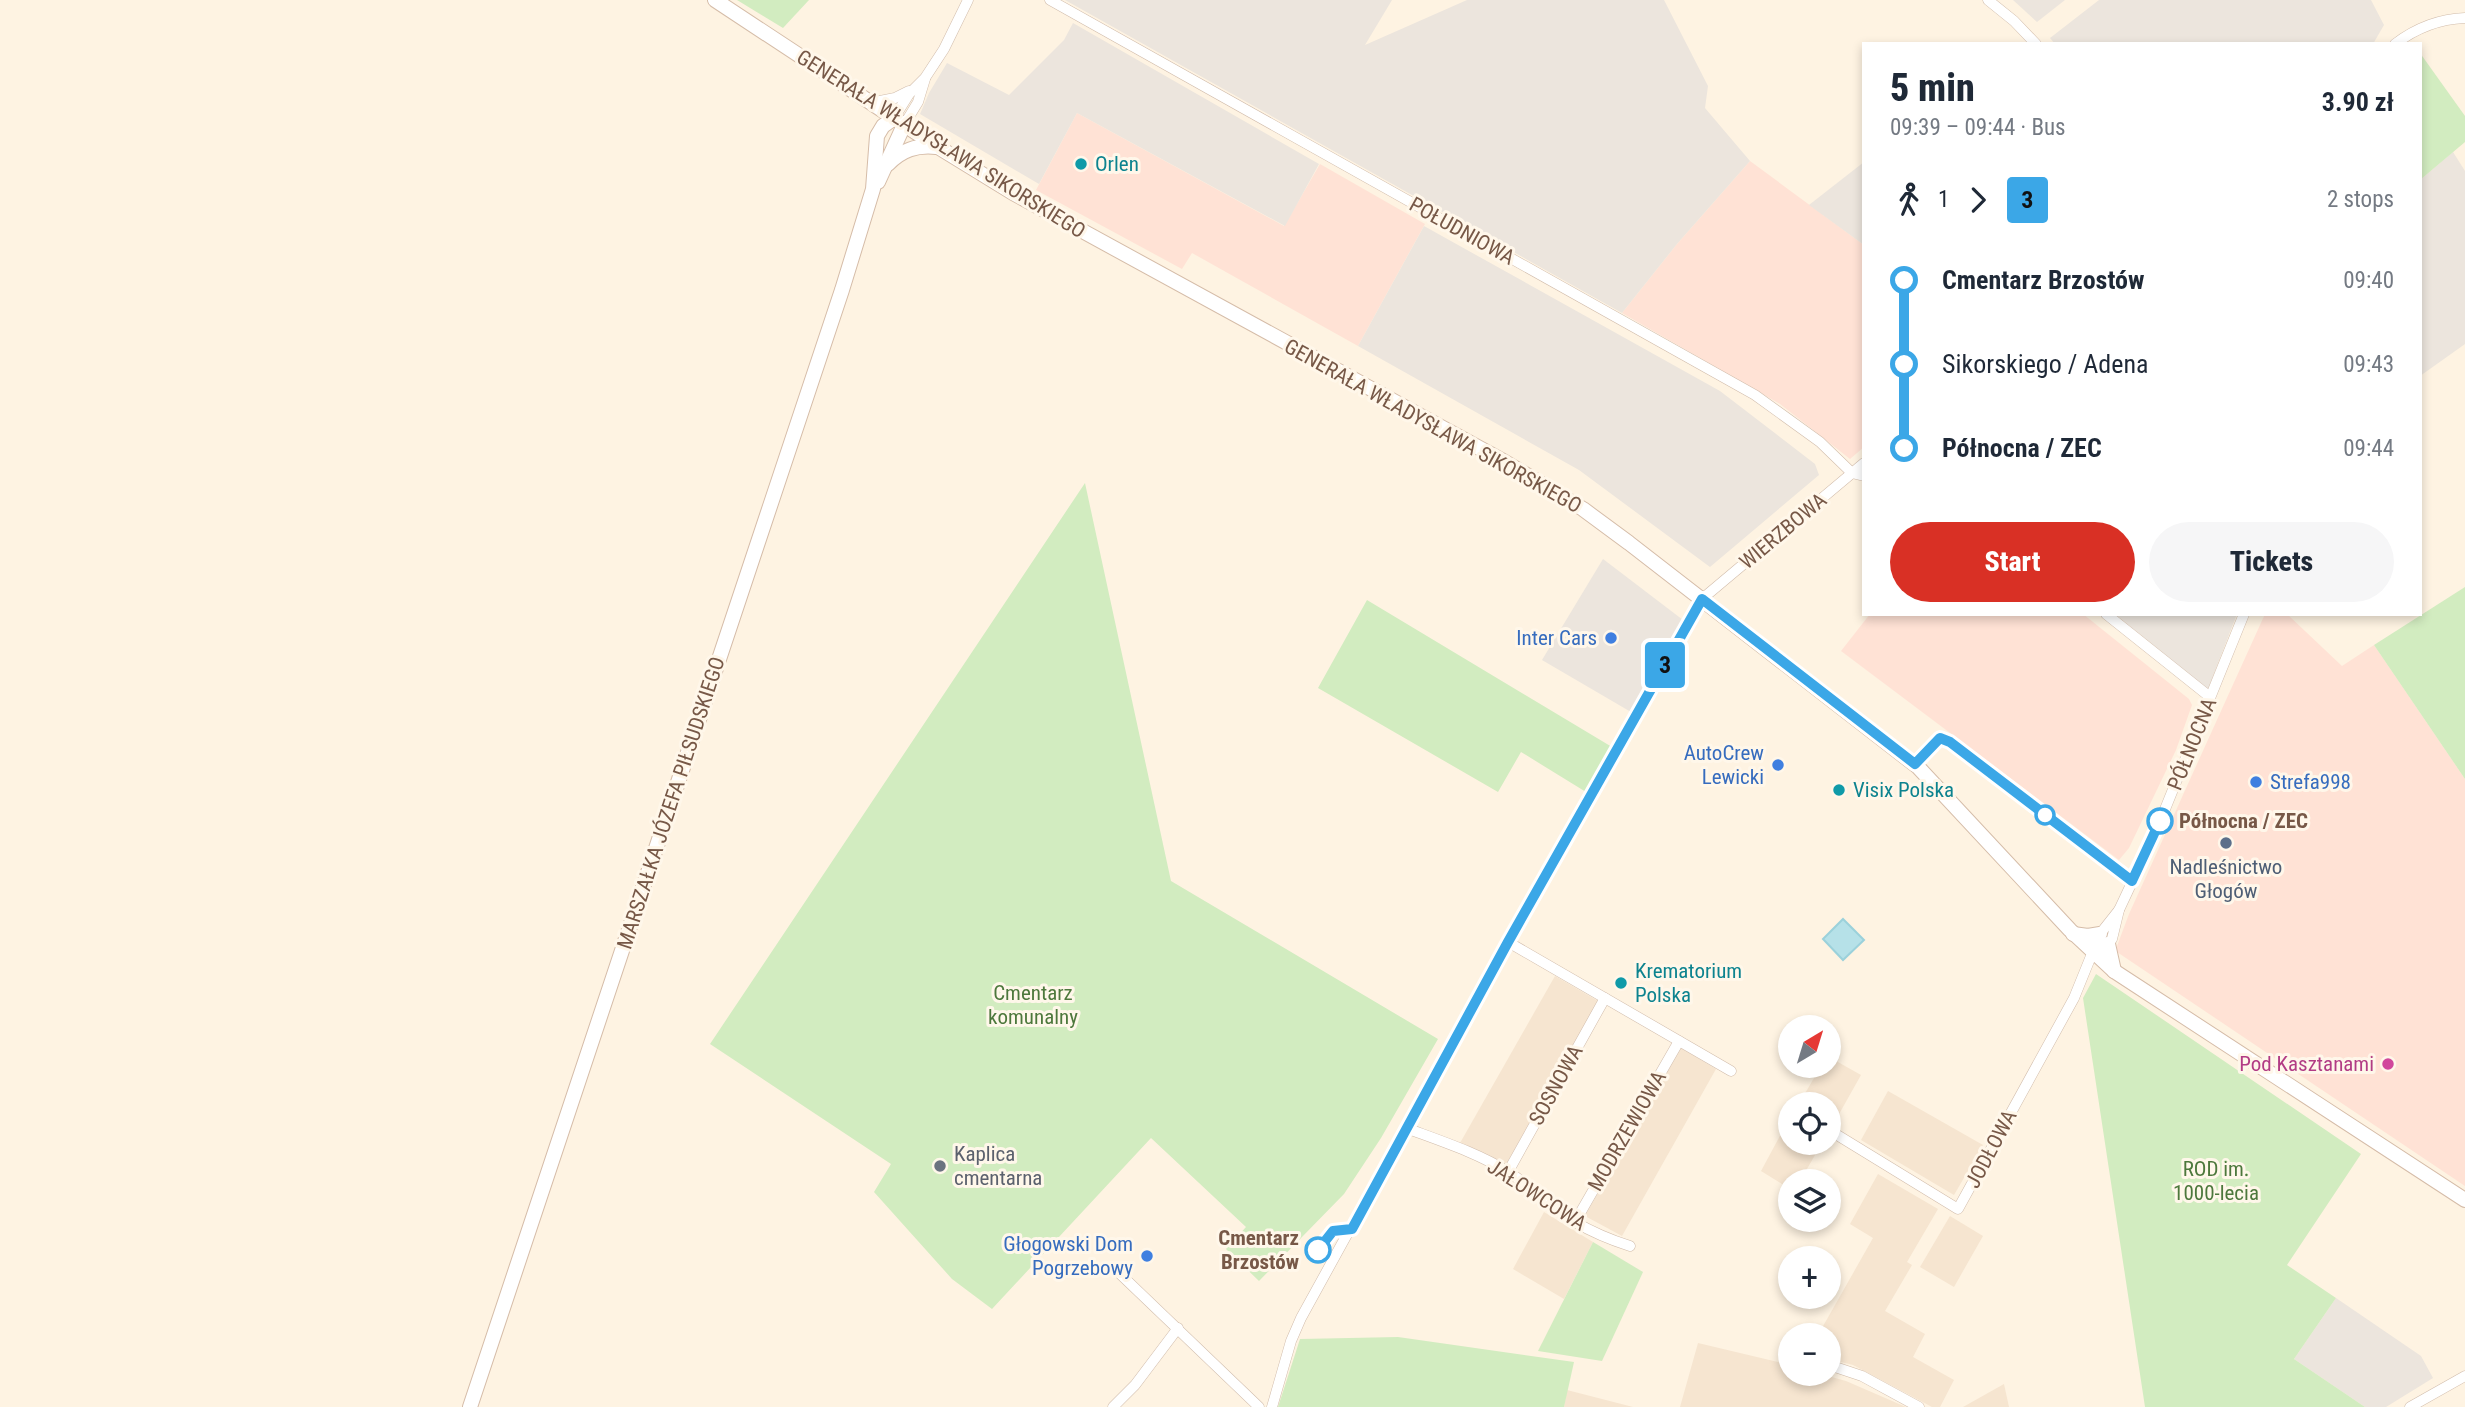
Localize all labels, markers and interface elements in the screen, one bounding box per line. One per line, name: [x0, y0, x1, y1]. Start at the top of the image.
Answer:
street label: GENERAŁA WŁADYSŁAWA SIKORSKIEGO: [792, 45, 1090, 243]
text: 5 min: [1890, 66, 1975, 110]
text: 3.90 zł: [2322, 87, 2394, 117]
text: 09:39 – 09:44 · Bus: [1890, 114, 2066, 141]
place label: Orlen: [1095, 152, 1139, 176]
marker: Orlen: [1073, 156, 1089, 172]
icon: walk: [1890, 181, 1928, 219]
icon: forward: [1959, 181, 1997, 219]
text: 1: [1938, 186, 1949, 213]
text: 3: [2021, 186, 2034, 214]
text: 2 stops: [2327, 186, 2394, 213]
street label: POŁUDNIOWA: [1405, 192, 1519, 270]
text: Cmentarz Brzostów: [1942, 265, 2144, 295]
text: 09:40: [2343, 267, 2394, 294]
street label: GENERAŁA WŁADYSŁAWA SIKORSKIEGO: [1280, 334, 1586, 518]
text: Sikorskiego / Adena: [1942, 349, 2148, 379]
text: 09:43: [2343, 351, 2394, 378]
text: Północna / ZEC: [1942, 433, 2102, 463]
text: 09:44: [2343, 435, 2394, 462]
street label: WIERZBOWA: [1735, 488, 1831, 574]
button: Start: [1890, 522, 2135, 602]
button: Tickets: [2149, 522, 2394, 602]
place label: Inter Cars: [1516, 626, 1597, 650]
marker: Inter Cars: [1603, 630, 1619, 646]
line badge: 3: [1642, 642, 1688, 688]
text: 3: [1659, 651, 1671, 679]
street label: MARSZAŁKA JÓZEFA PIŁSUDSKIEGO: [612, 654, 730, 952]
street label: PÓŁNOCNA: [2163, 694, 2221, 794]
place label: AutoCrew Lewicki: [1684, 741, 1764, 789]
marker: AutoCrew Lewicki: [1770, 757, 1786, 773]
place label: Strefa998: [2270, 770, 2351, 794]
marker: Strefa998: [2248, 774, 2264, 790]
place label: Visix Polska: [1853, 778, 1954, 802]
marker: Visix Polska: [1831, 782, 1847, 798]
unlabelled marker: [2035, 805, 2055, 825]
marker: Północna / ZEC: [2147, 808, 2173, 834]
place label: Północna / ZEC: [2179, 809, 2308, 833]
marker: Nadleśnictwo Głogów: [2218, 835, 2234, 851]
place label: Nadleśnictwo Głogów: [2170, 855, 2282, 903]
place label: Krematorium Polska: [1635, 959, 1742, 1007]
marker: Krematorium Polska: [1613, 975, 1629, 991]
park label: Cmentarz komunalny: [988, 981, 1078, 1029]
north arrow: [1778, 1015, 1841, 1078]
map controls: [1778, 1015, 1841, 1386]
street label: SOSNOWA: [1524, 1041, 1588, 1129]
place label: Pod Kasztanami: [2239, 1052, 2374, 1076]
marker: Pod Kasztanami: [2380, 1056, 2396, 1072]
street label: MODRZEWIOWA: [1583, 1067, 1671, 1195]
button: locate: [1778, 1092, 1841, 1155]
street label: JODŁOWA: [1960, 1106, 2022, 1192]
place label: Kaplica cmentarna: [954, 1142, 1042, 1190]
street label: JAŁOWCOWA: [1483, 1154, 1591, 1236]
park label: ROD im. 1000-lecia: [2173, 1157, 2259, 1205]
marker: Kaplica cmentarna: [932, 1158, 948, 1174]
button: layers: [1778, 1169, 1841, 1232]
place label: Cmentarz Brzostów: [1218, 1226, 1299, 1274]
place label: Głogowski Dom Pogrzebowy: [1003, 1232, 1133, 1280]
marker: Cmentarz Brzostów: [1305, 1237, 1331, 1263]
button: +: [1778, 1246, 1841, 1309]
marker: Głogowski Dom Pogrzebowy: [1139, 1248, 1155, 1264]
button: −: [1778, 1323, 1841, 1386]

